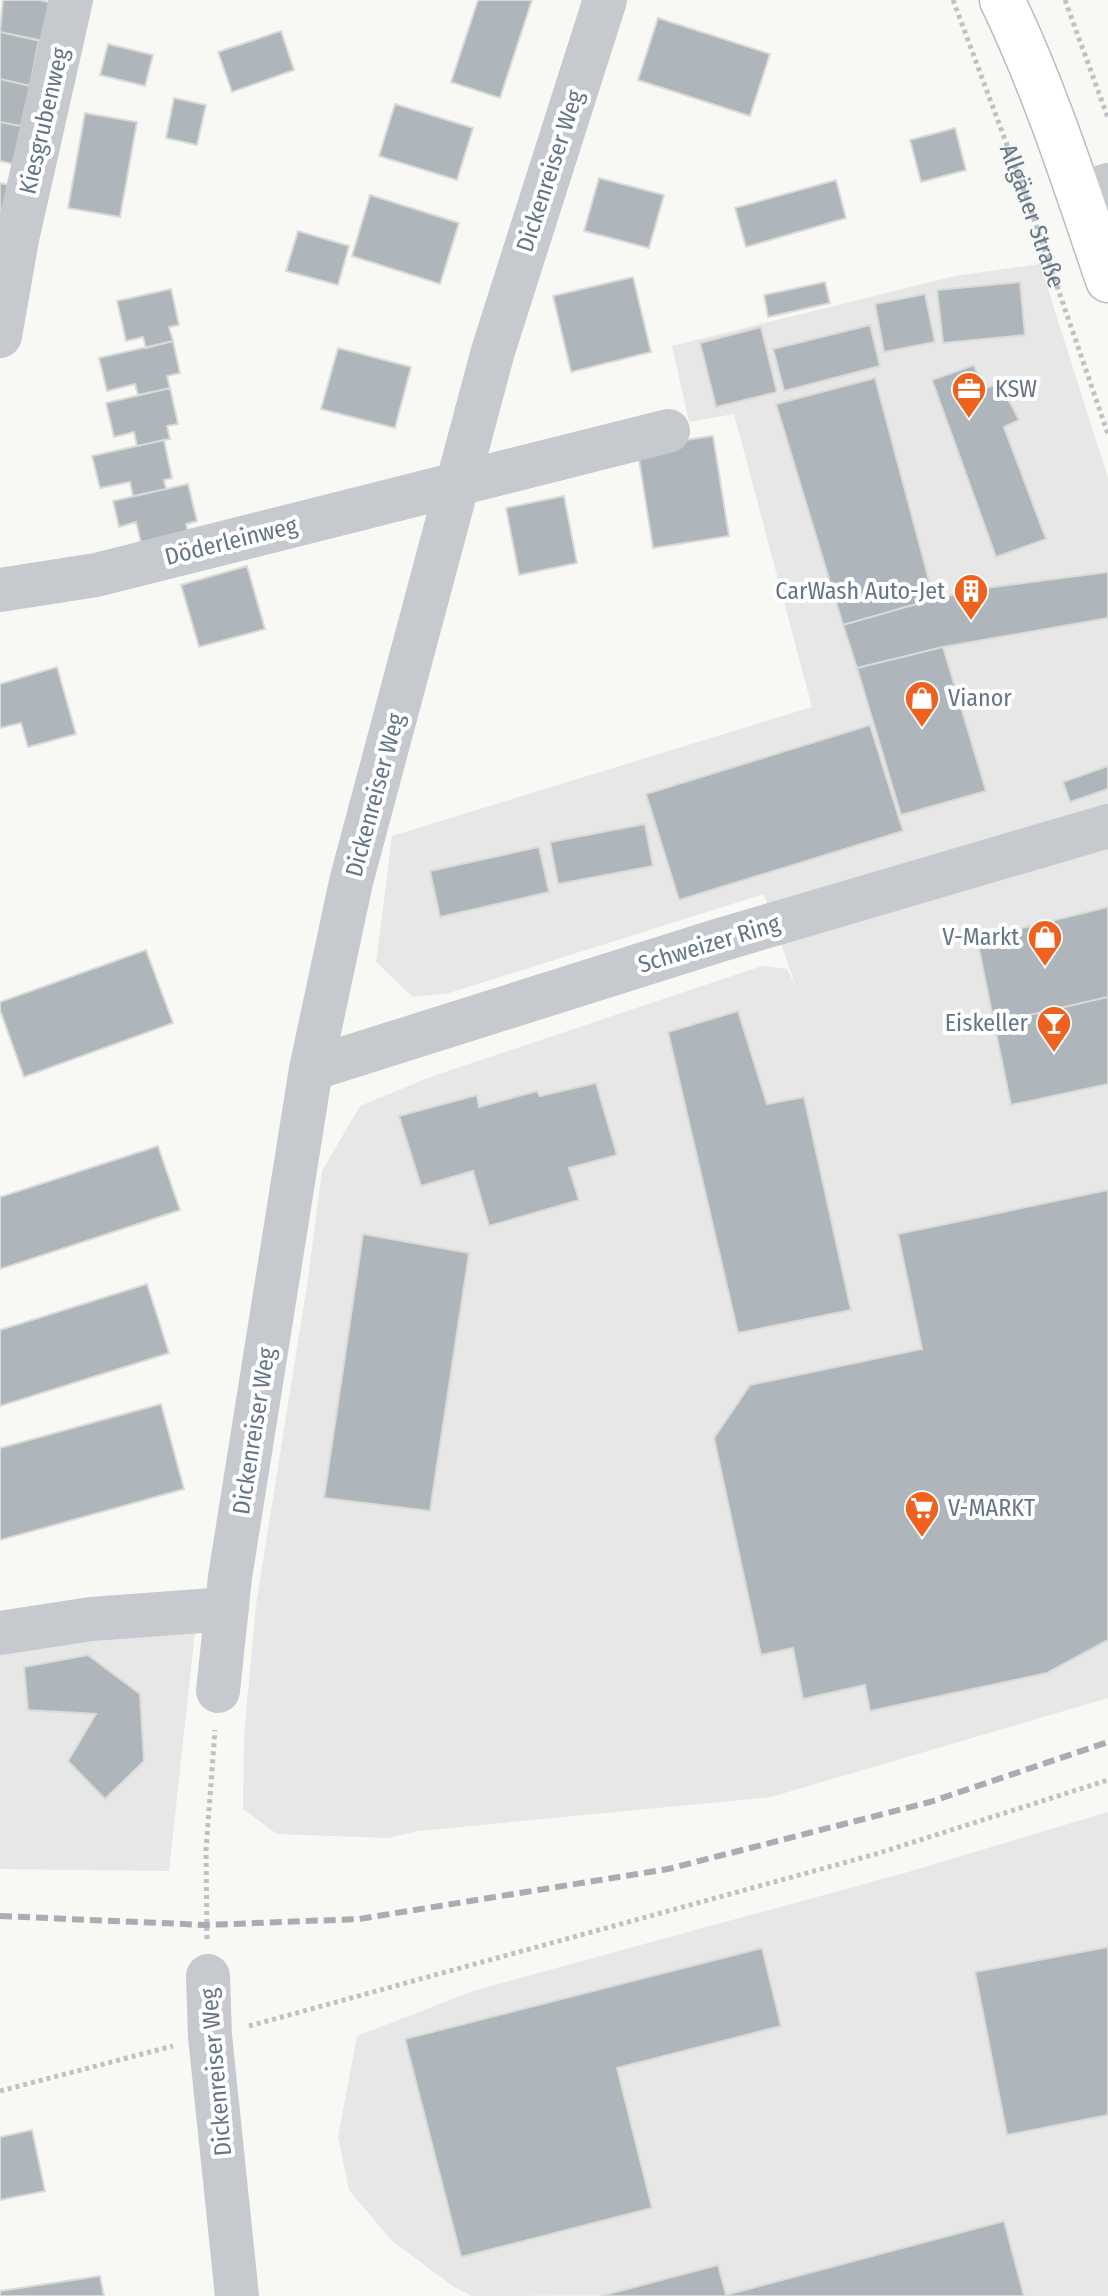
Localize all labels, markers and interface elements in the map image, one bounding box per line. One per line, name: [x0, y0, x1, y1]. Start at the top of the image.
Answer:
street label: Kiesgrubenweg: [14, 44, 75, 197]
street label: Dickenreiser Weg: [511, 86, 590, 255]
street label: Allgäuer Straße: [994, 140, 1070, 291]
office icon: KSW: [950, 370, 988, 420]
place label: KSW: [995, 375, 1037, 403]
street label: Döderleinweg: [162, 511, 301, 571]
building icon: CarWash Auto-Jet: [952, 572, 990, 622]
place label: CarWash Auto-Jet: [775, 577, 945, 605]
shop icon: Vianor: [903, 679, 941, 729]
place label: Vianor: [948, 684, 1012, 712]
street label: Dickenreiser Weg: [340, 709, 410, 880]
street label: Schweizer Ring: [635, 909, 784, 979]
shop icon: V-Markt: [1026, 918, 1064, 968]
place label: V-Markt: [942, 923, 1019, 951]
bar icon: Eiskeller: [1035, 1004, 1073, 1054]
place label: Eiskeller: [945, 1009, 1029, 1037]
street label: Dickenreiser Weg: [227, 1345, 281, 1516]
supermarket icon: V-MARKT: [903, 1489, 941, 1539]
place label: V-MARKT: [948, 1494, 1035, 1522]
street label: Dickenreiser Weg: [195, 1986, 237, 2157]

